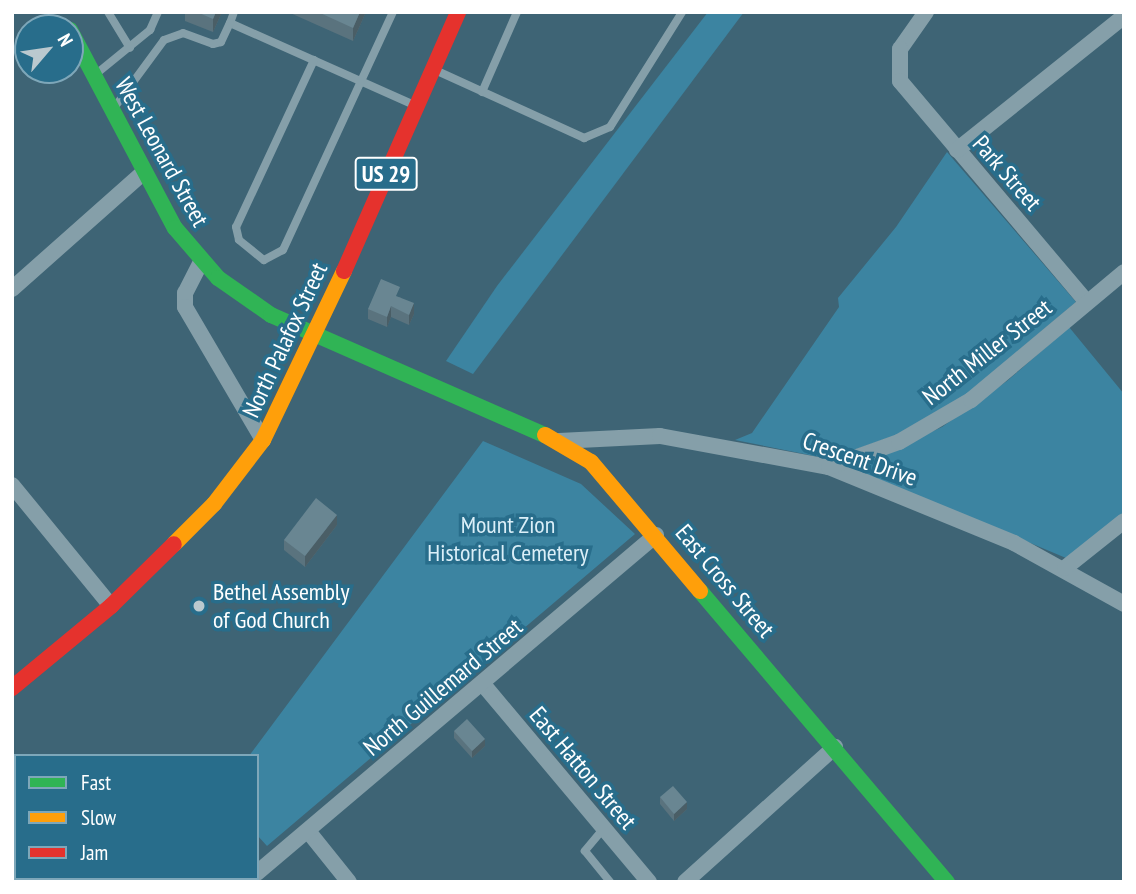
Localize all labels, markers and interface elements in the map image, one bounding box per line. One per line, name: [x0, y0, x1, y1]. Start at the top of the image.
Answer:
north arrow: [14, 14, 84, 84]
text: N: [53, 29, 79, 50]
street label: West Leonard Street: [109, 72, 215, 232]
street label: Park Street: [966, 129, 1048, 217]
road number: US 29: [354, 154, 418, 194]
street label: North Palafox Street: [236, 258, 334, 422]
street label: North Miller Street: [917, 293, 1057, 411]
street label: Crescent Drive: [799, 426, 921, 492]
park label: Mount Zion Historical Cemetery: [427, 511, 589, 567]
street label: East Cross Street: [670, 519, 780, 643]
place label: Bethel Assembly of God Church: [213, 578, 350, 634]
marker: Bethel Assembly of God Church: [191, 598, 207, 614]
street label: North Guillemard Street: [358, 612, 528, 762]
street label: East Hatton Street: [523, 701, 643, 835]
legend: [14, 754, 259, 880]
text: Fast: [81, 769, 111, 796]
text: Slow: [81, 804, 116, 831]
text: Jam: [81, 839, 108, 866]

